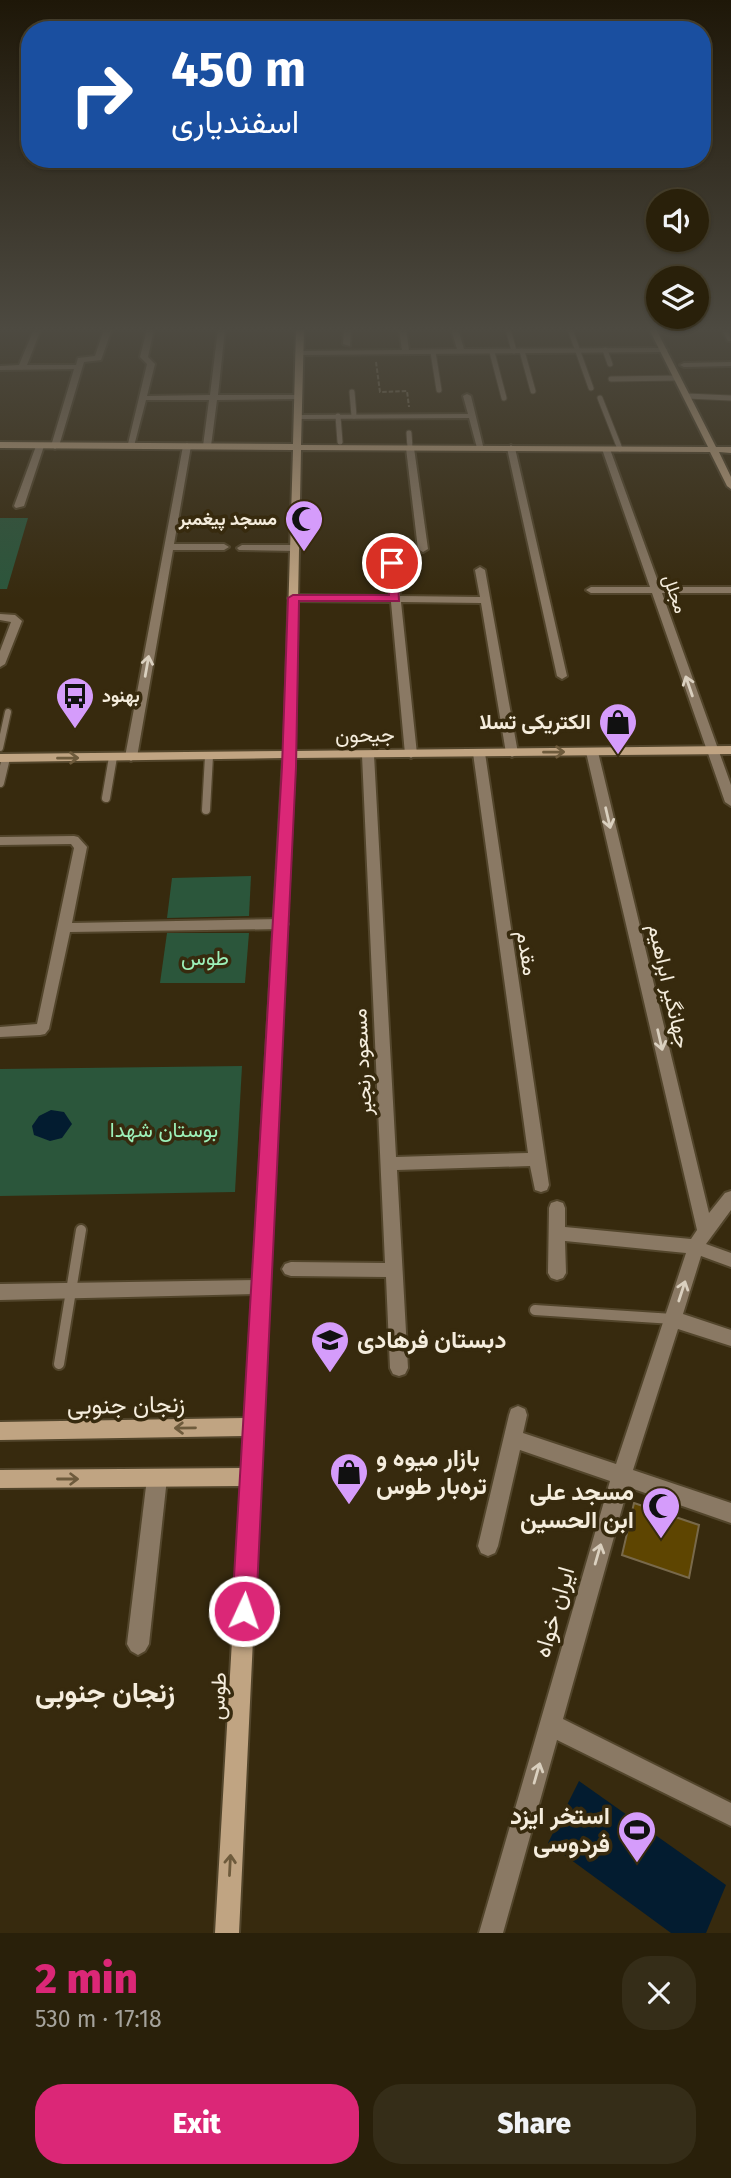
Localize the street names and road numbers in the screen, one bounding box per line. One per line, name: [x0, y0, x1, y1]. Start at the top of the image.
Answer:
street label: مجلل: [658, 572, 692, 616]
street label: جیحون: [335, 721, 395, 749]
street label: جهانگیر ابراهیم: [641, 921, 696, 1051]
street label: مقدم: [510, 929, 543, 978]
street label: مسعود رنجبر: [346, 1008, 378, 1117]
street label: زنجان جنوبی: [67, 1390, 185, 1421]
street label: ایران خواه: [528, 1563, 581, 1661]
street label: طوس: [204, 1671, 232, 1721]

